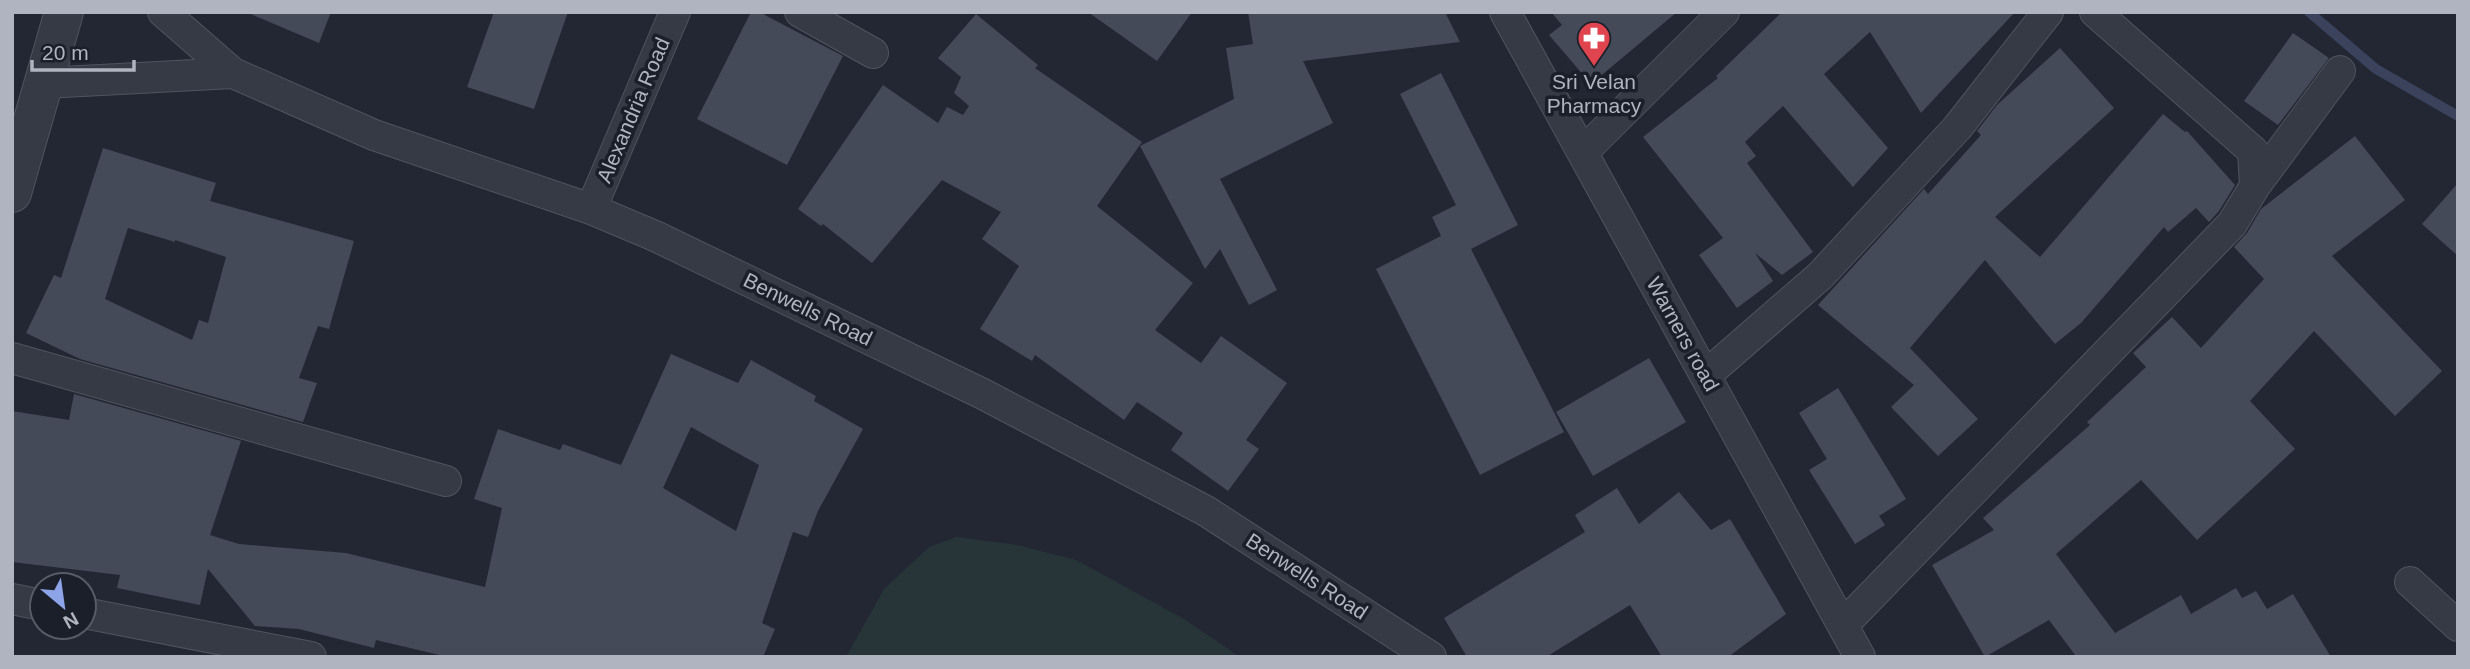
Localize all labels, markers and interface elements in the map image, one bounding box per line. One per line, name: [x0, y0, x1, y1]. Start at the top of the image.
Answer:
pharmacy icon: Sri Velan Pharmacy: [1575, 19, 1613, 68]
scale bar: [32, 28, 133, 72]
street label: Alexandria Road: [592, 34, 674, 186]
text: 20 m: [42, 41, 89, 64]
place label: Sri Velan Pharmacy: [1547, 70, 1642, 117]
street label: Benwells Road: [740, 268, 876, 350]
street label: Warners road: [1642, 273, 1724, 395]
street label: Benwells Road: [1242, 528, 1372, 624]
north arrow: [28, 571, 98, 641]
text: N: [60, 608, 82, 633]

